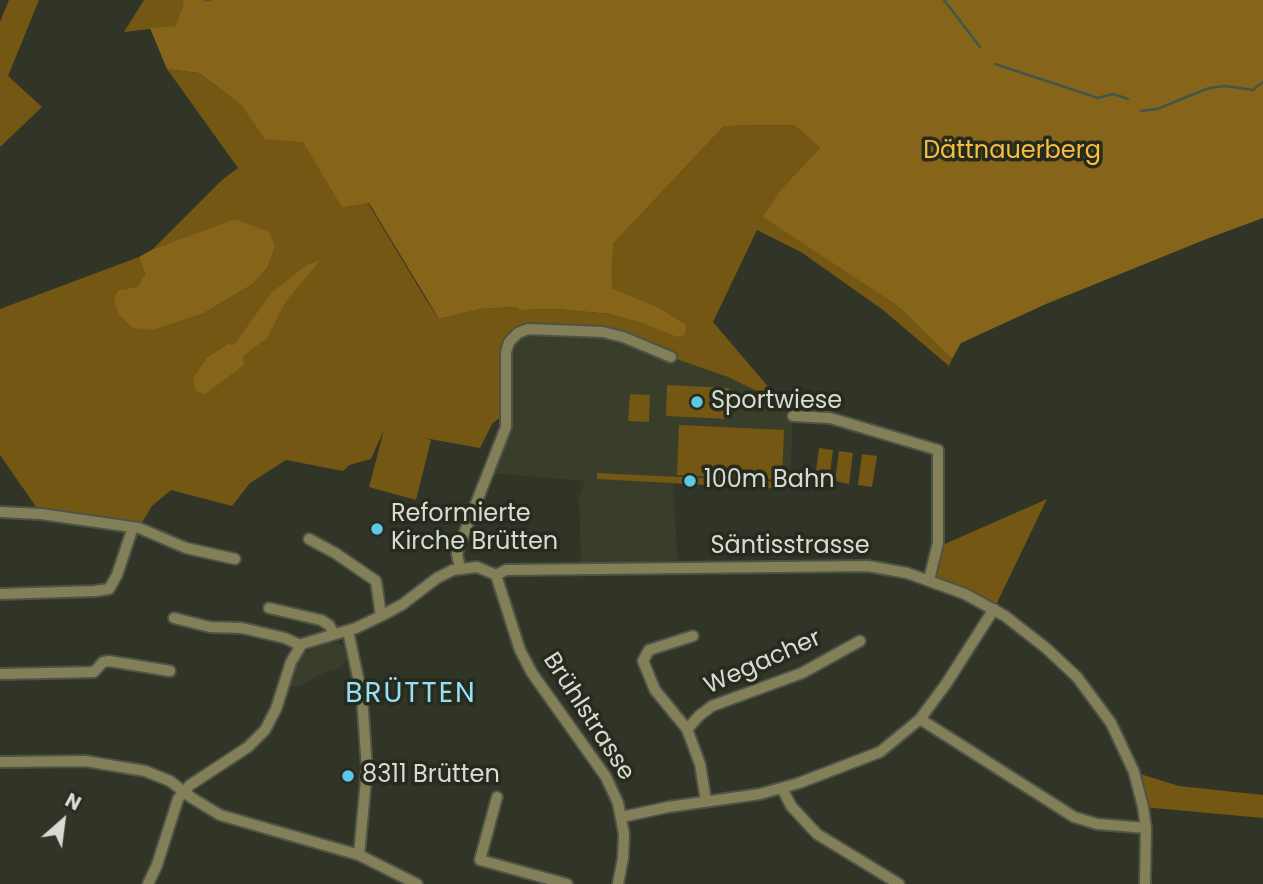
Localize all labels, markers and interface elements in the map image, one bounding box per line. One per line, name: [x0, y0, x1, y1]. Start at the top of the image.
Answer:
park label: Dättnauerberg: [923, 138, 1101, 166]
place label: Sportwiese: [711, 388, 842, 416]
marker: Sportwiese: [689, 394, 705, 410]
place label: 100m Bahn: [704, 467, 835, 495]
marker: 100m Bahn: [682, 473, 698, 489]
place label: Reformierte Kirche Brütten: [391, 501, 558, 557]
marker: Reformierte Kirche Brütten: [369, 521, 385, 537]
street label: Säntisstrasse: [710, 533, 870, 561]
street label: Wegacher: [700, 625, 826, 701]
street label: Brühlstrasse: [536, 648, 640, 786]
district label: BRÜTTEN: [346, 678, 476, 712]
place label: 8311 Brütten: [362, 762, 500, 790]
marker: 8311 Brütten: [340, 768, 356, 784]
north arrow: [28, 786, 98, 856]
text: N: [60, 787, 86, 817]

